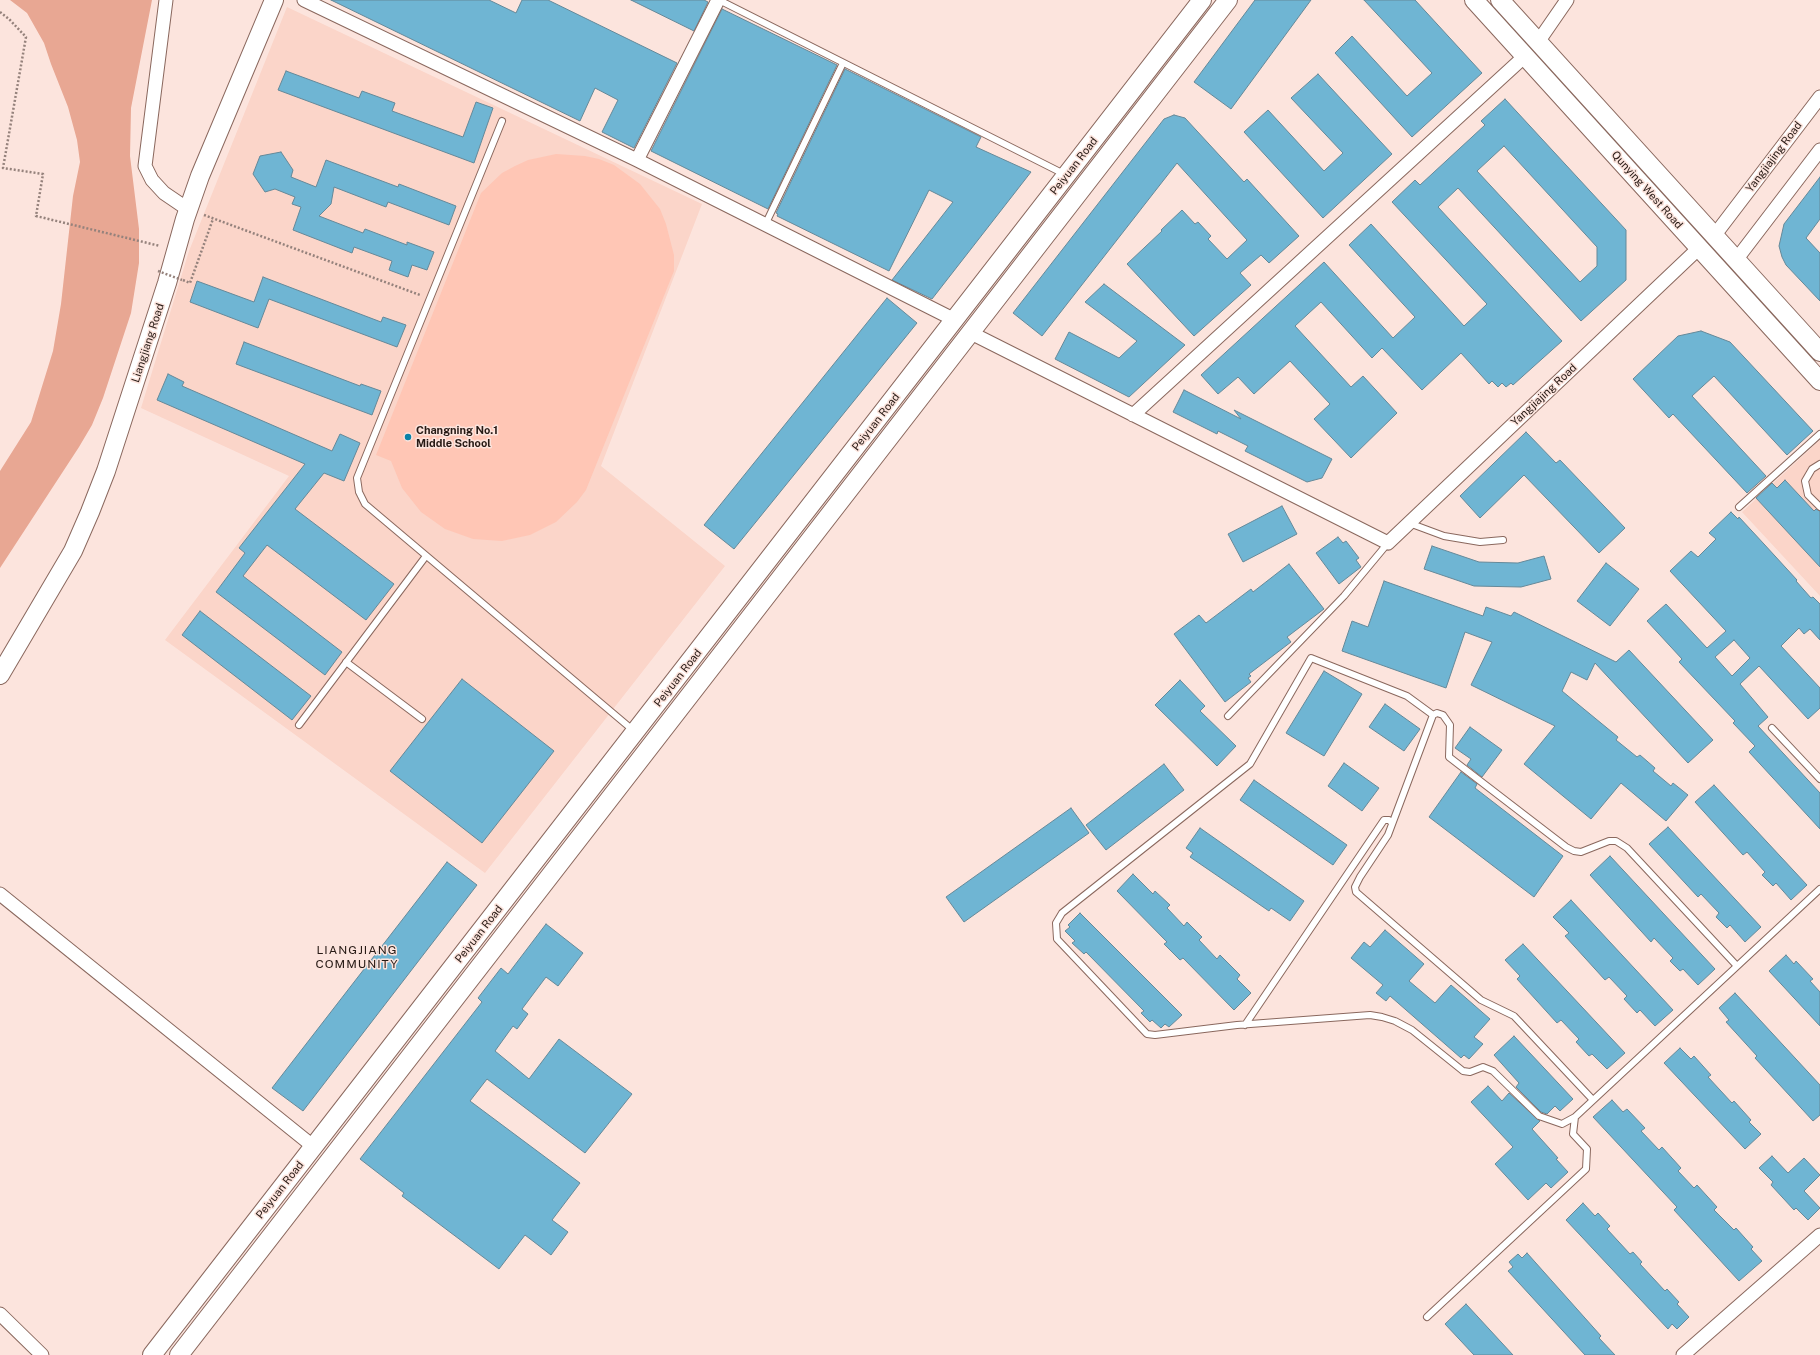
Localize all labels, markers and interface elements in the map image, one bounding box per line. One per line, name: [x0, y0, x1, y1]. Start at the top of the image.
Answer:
street label: Yangjiajing Road: [1743, 119, 1805, 195]
street label: Peiyuan Road: [1047, 135, 1101, 197]
street label: Qunying West Road: [1609, 148, 1685, 232]
street label: Liangjiang Road: [129, 302, 167, 384]
street label: Yangjiajing Road: [1508, 361, 1580, 429]
street label: Peiyuan Road: [849, 391, 903, 453]
place label: Changning No.1 Middle School: [416, 424, 498, 450]
marker: Changning No.1 Middle School: [403, 432, 413, 442]
street label: Peiyuan Road: [651, 647, 705, 709]
street label: Peiyuan Road: [452, 903, 506, 965]
district label: LIANGJIANG COMMUNITY: [315, 943, 399, 971]
street label: Peiyuan Road: [253, 1159, 307, 1221]

